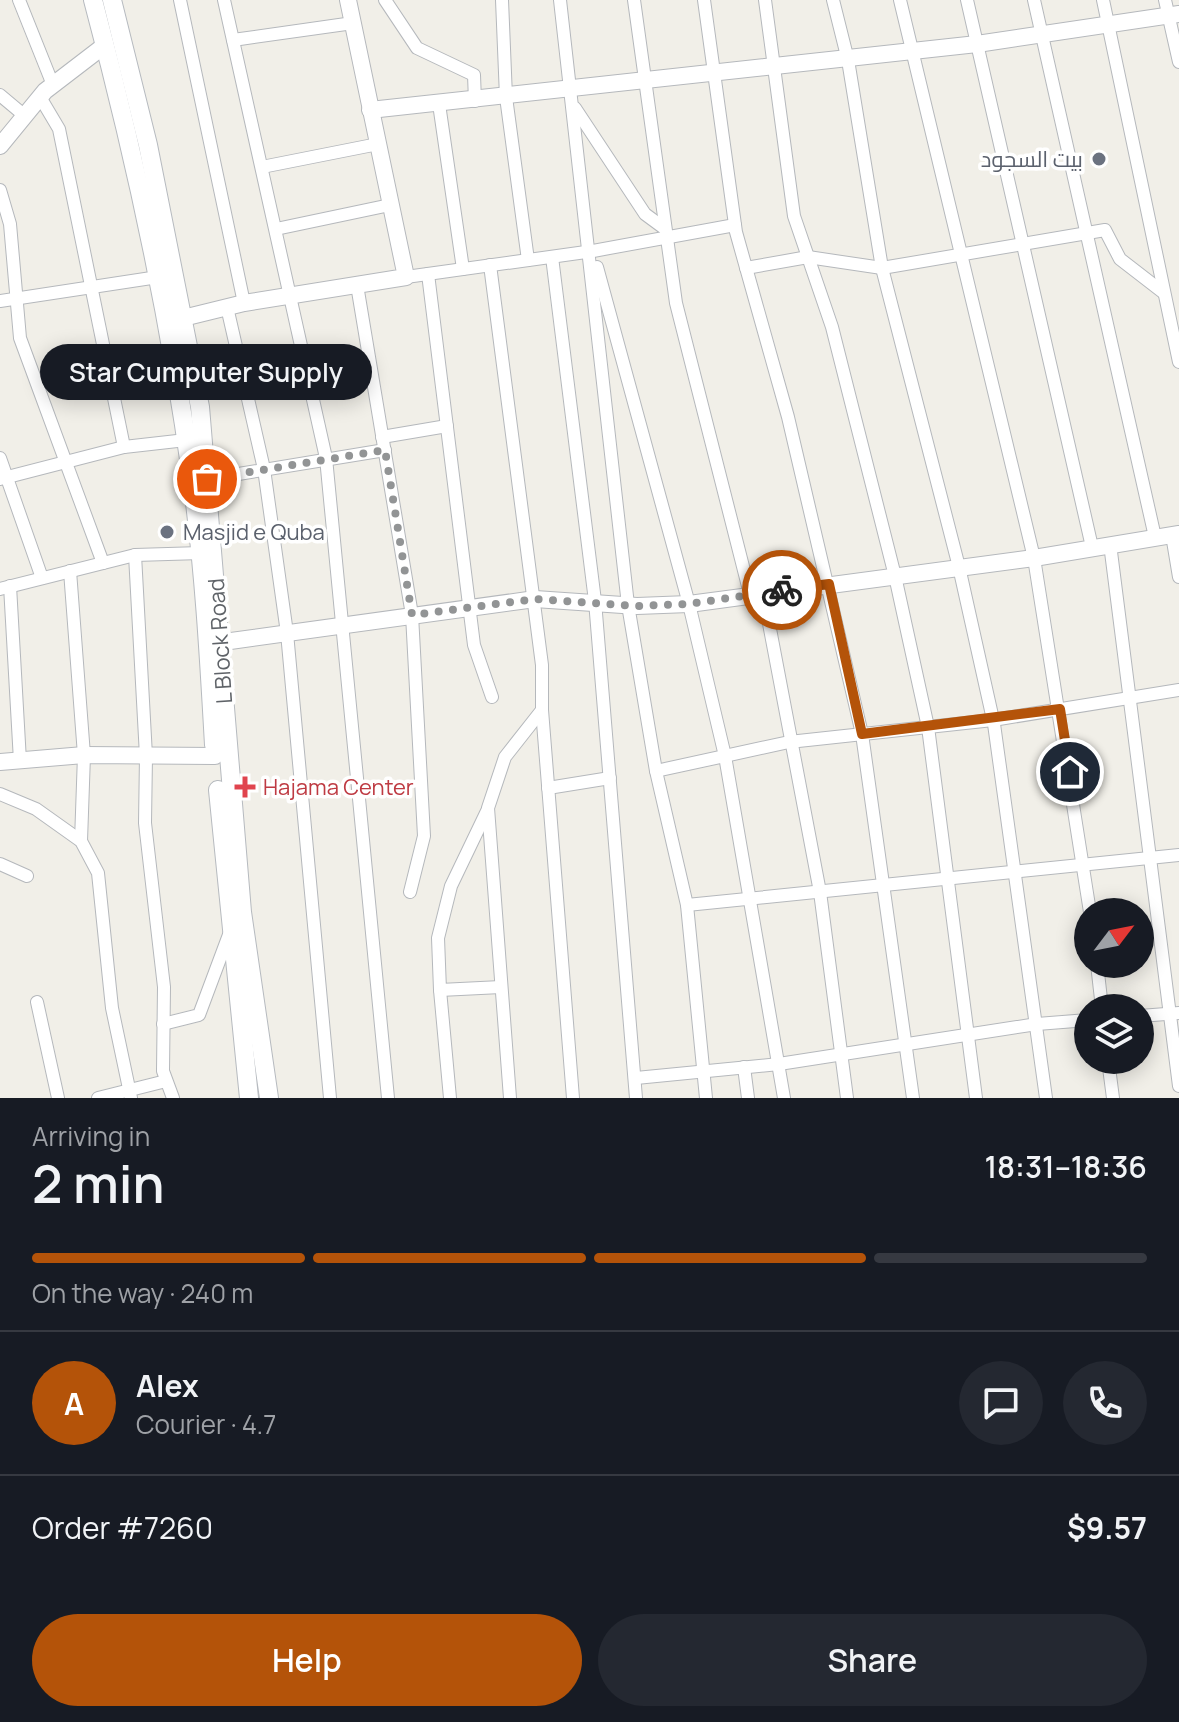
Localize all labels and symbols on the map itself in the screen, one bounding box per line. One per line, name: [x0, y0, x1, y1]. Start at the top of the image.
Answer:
place label: بیت السجود: [981, 144, 1083, 174]
marker: بیت السجود: [1090, 150, 1108, 168]
callout: Star Cumputer Supply: [41, 343, 373, 399]
pin: [173, 445, 241, 513]
place label: Masjid e Quba: [183, 517, 325, 547]
marker: Masjid e Quba: [158, 523, 176, 541]
courier: [742, 550, 822, 630]
street label: L Block Road: [201, 577, 239, 705]
pin: [1036, 738, 1104, 806]
place label: Hajama Center: [263, 772, 414, 802]
marker: Hajama Center: [234, 776, 256, 798]
north arrow: [1074, 898, 1154, 978]

